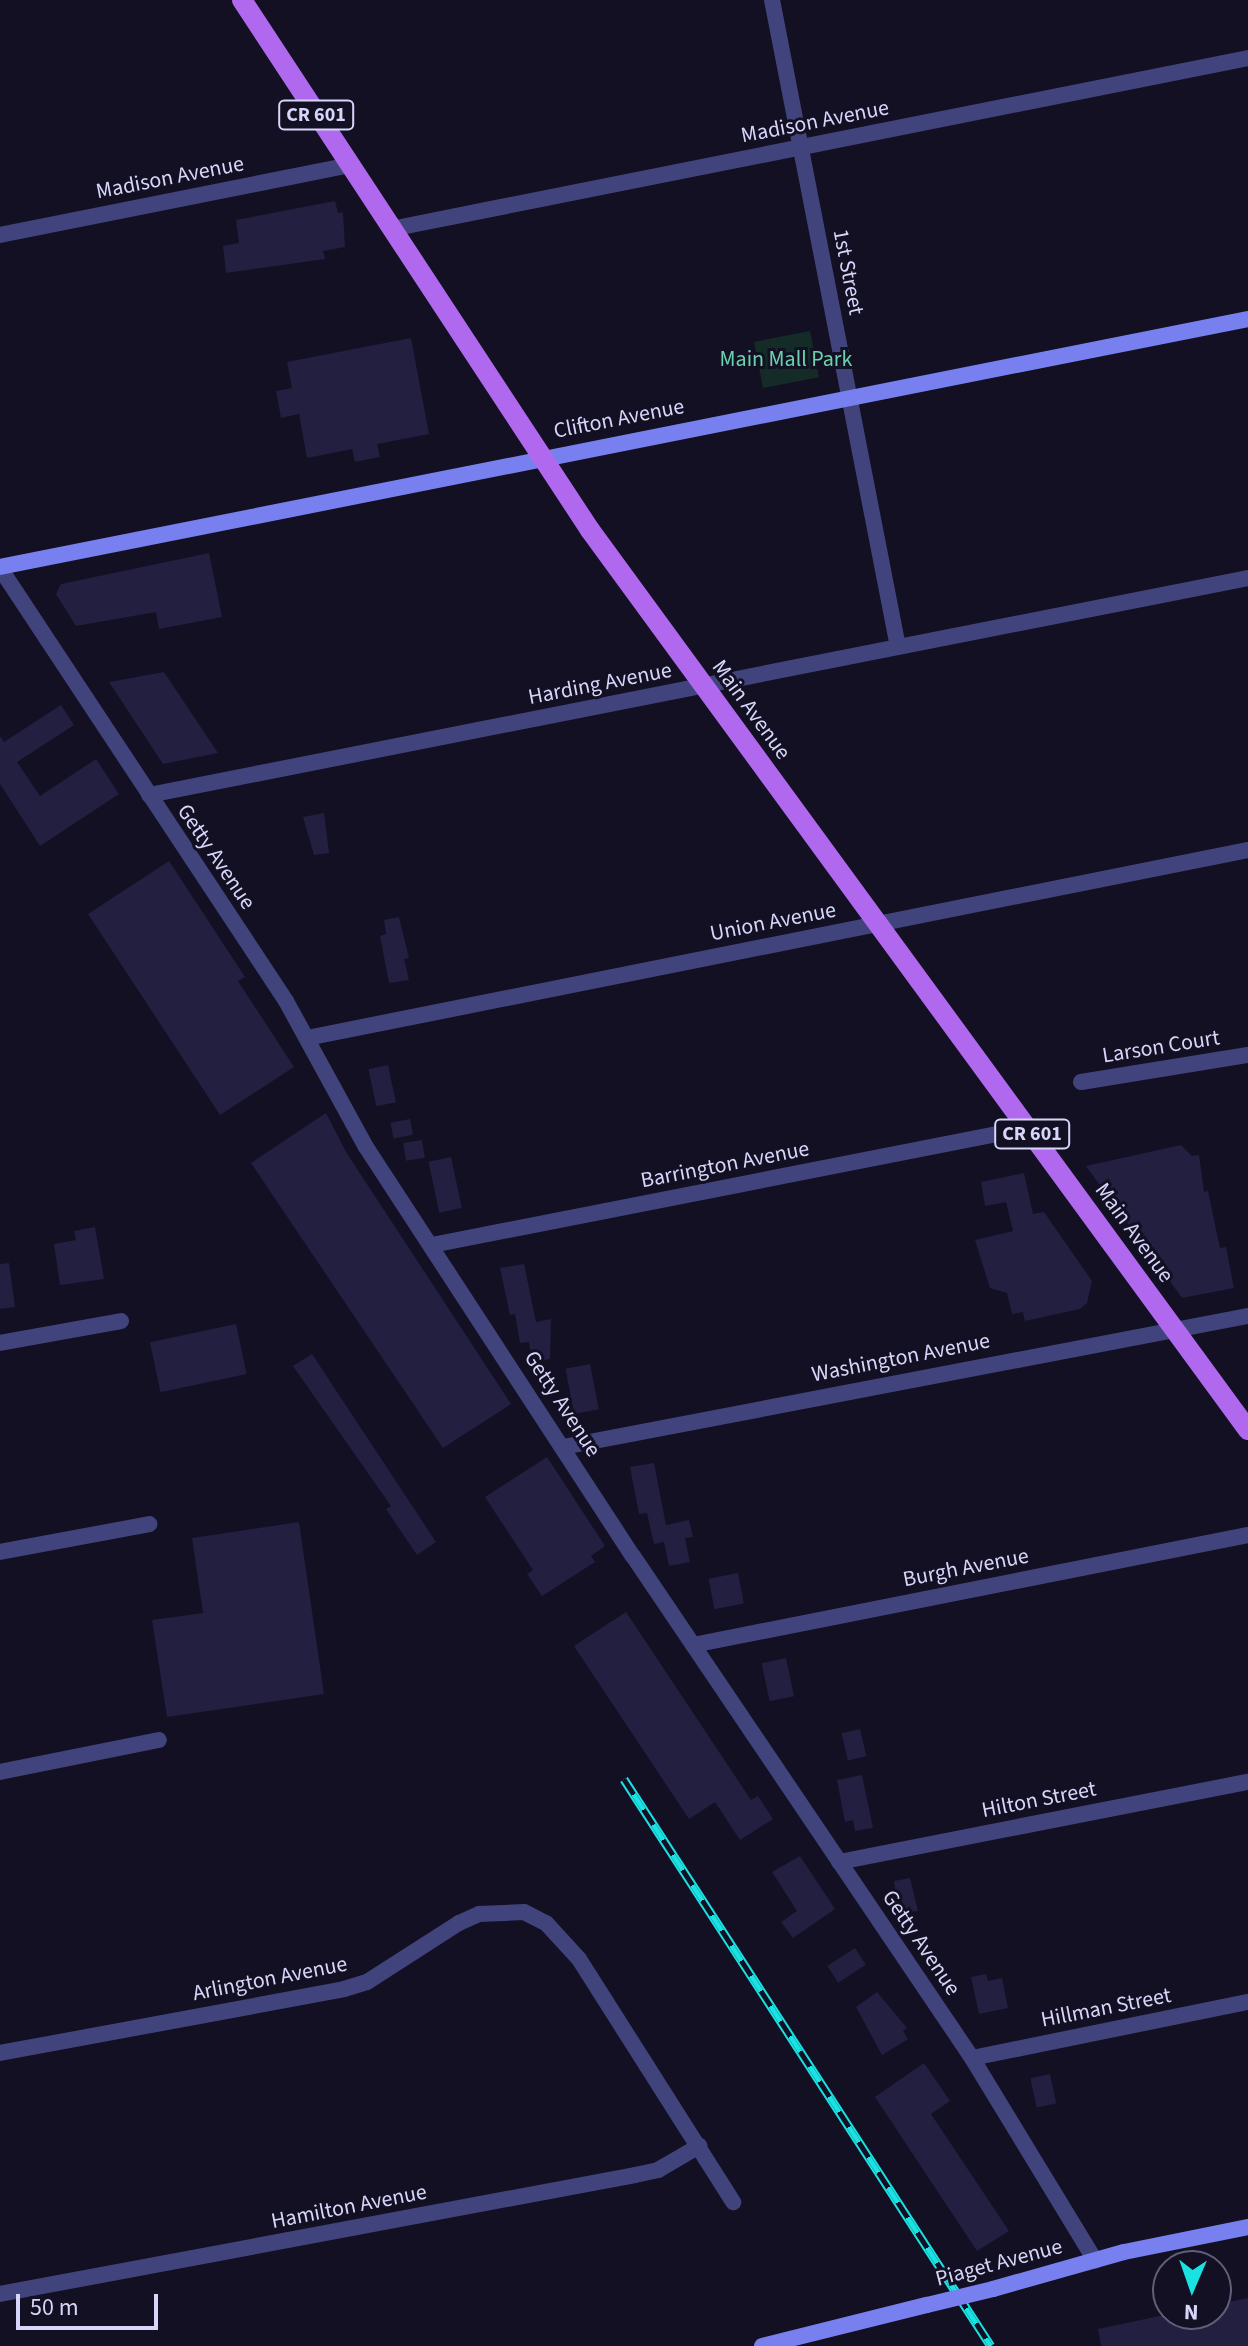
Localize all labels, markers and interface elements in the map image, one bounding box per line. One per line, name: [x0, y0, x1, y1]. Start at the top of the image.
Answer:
street label: Madison Avenue: [739, 95, 891, 149]
road number: CR 601: [278, 99, 354, 131]
street label: Madison Avenue: [94, 151, 246, 205]
street label: 1st Street: [827, 227, 869, 317]
park label: Main Mall Park: [720, 347, 852, 373]
street label: Clifton Avenue: [551, 393, 687, 445]
street label: Main Avenue: [706, 655, 796, 765]
street label: Harding Avenue: [526, 657, 674, 711]
street label: Getty Avenue: [171, 799, 261, 915]
street label: Union Avenue: [708, 897, 838, 947]
street label: Larson Court: [1100, 1025, 1222, 1069]
road number: CR 601: [994, 1118, 1070, 1150]
street label: Barrington Avenue: [638, 1136, 812, 1194]
street label: Main Avenue: [1089, 1178, 1179, 1288]
street label: Washington Avenue: [810, 1328, 992, 1388]
street label: Getty Avenue: [518, 1346, 606, 1462]
street label: Burgh Avenue: [901, 1543, 1031, 1593]
street label: Hilton Street: [980, 1776, 1098, 1824]
street label: Getty Avenue: [876, 1885, 966, 2001]
street label: Arlington Avenue: [190, 1951, 350, 2007]
street label: Hillman Street: [1039, 1982, 1173, 2034]
street label: Hamilton Avenue: [269, 2179, 429, 2235]
street label: Piaget Avenue: [933, 2233, 1065, 2293]
north arrow: [1152, 2250, 1232, 2330]
scale bar: [20, 2278, 162, 2328]
text: 50 m: [30, 2290, 79, 2325]
text: N: [1183, 2296, 1199, 2328]

